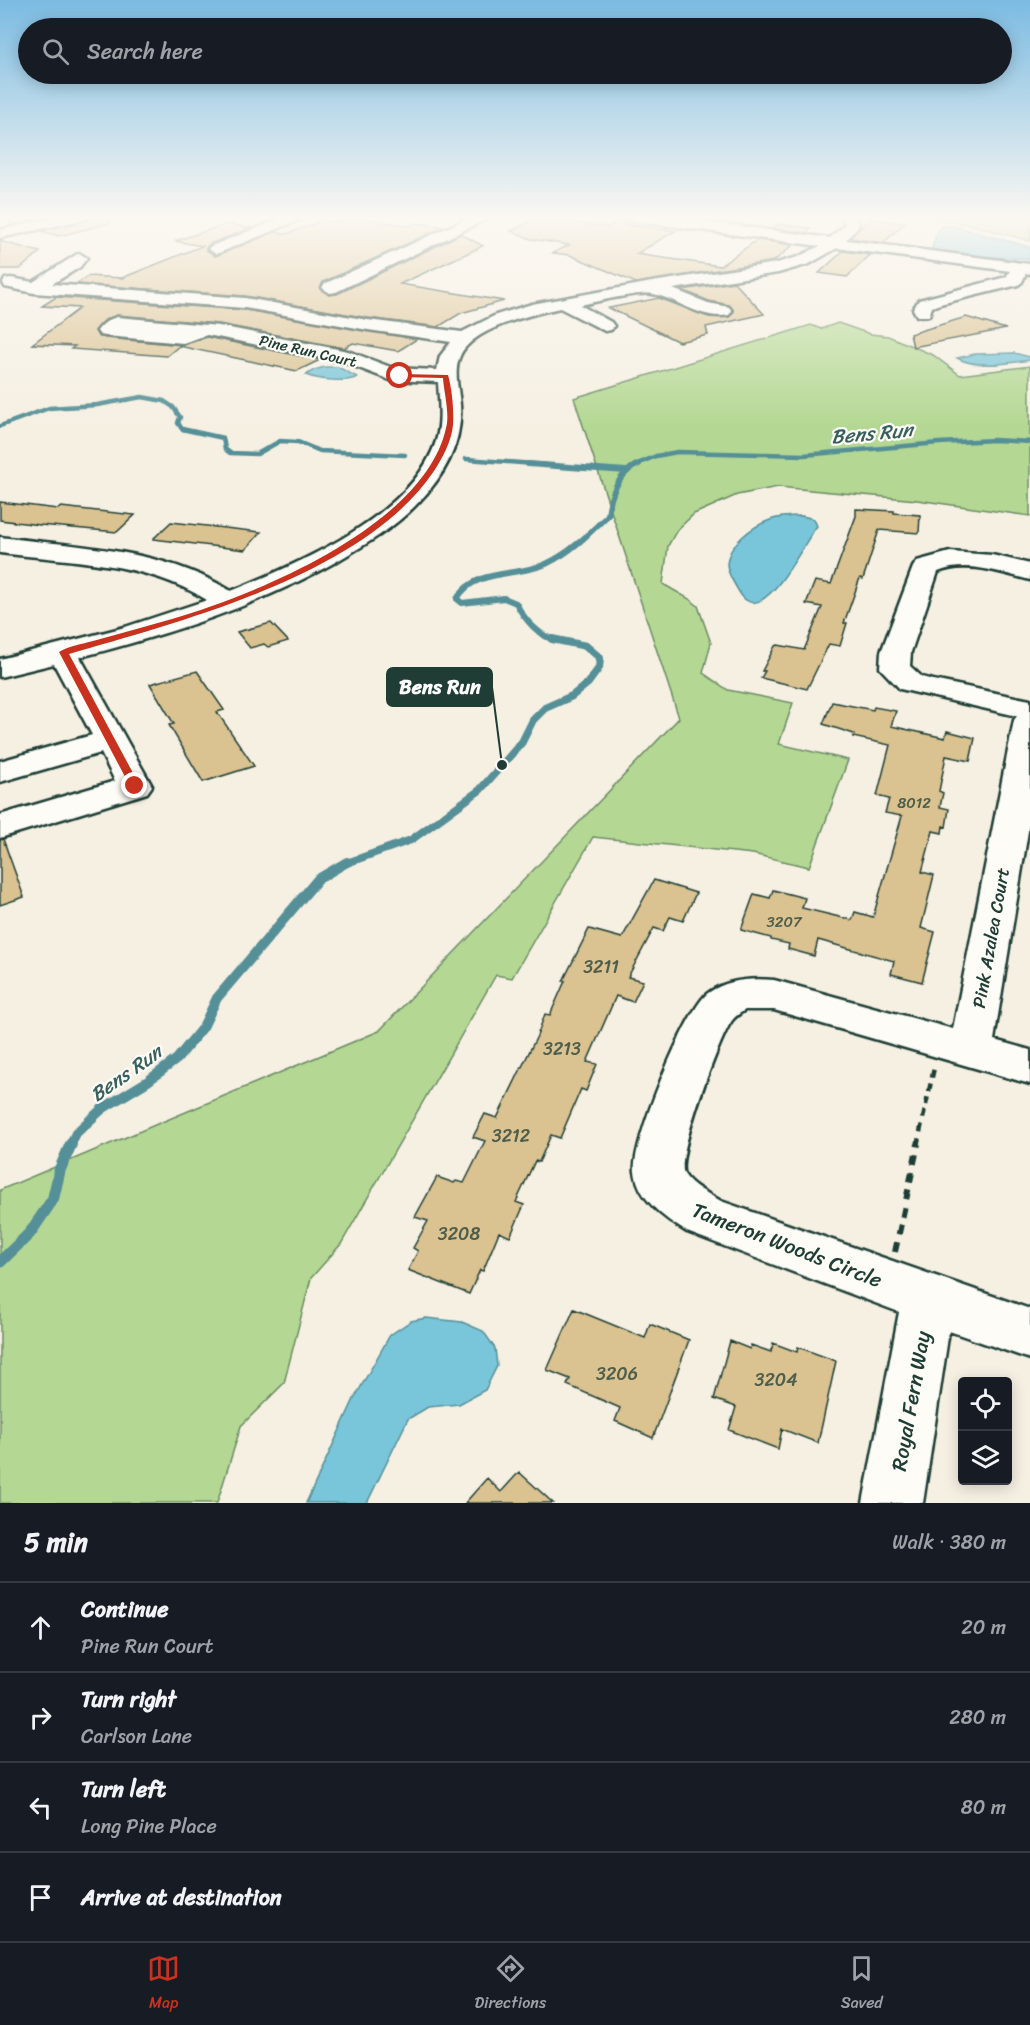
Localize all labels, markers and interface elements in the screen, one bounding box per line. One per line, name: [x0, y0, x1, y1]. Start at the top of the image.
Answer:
search box: [18, 18, 1012, 84]
text: Search here: [87, 32, 203, 71]
icon: search: [39, 35, 72, 68]
street label: Pine Run Court: [257, 327, 360, 375]
route start: [386, 362, 412, 388]
water label: Bens Run: [830, 412, 916, 454]
callout: Bens Run: [387, 668, 492, 706]
text: Bens Run: [399, 670, 481, 705]
route end: [121, 772, 147, 798]
house number: 8012: [897, 790, 931, 816]
street label: Pink Azalea Court: [963, 865, 1019, 1011]
house number: 3207: [767, 909, 803, 935]
house number: 3211: [583, 951, 619, 983]
house number: 3213: [543, 1033, 581, 1065]
water label: Bens Run: [83, 1034, 172, 1111]
house number: 3212: [492, 1120, 530, 1152]
street label: Tameron Woods Circle: [686, 1191, 888, 1299]
house number: 3208: [438, 1218, 480, 1250]
street label: Royal Fern Way: [880, 1328, 942, 1474]
house number: 3206: [596, 1358, 638, 1390]
house number: 3204: [755, 1364, 797, 1396]
map controls: [958, 1377, 1012, 1485]
button: locate: [958, 1377, 1012, 1431]
button: layers: [958, 1431, 1012, 1485]
text: 5 min: [24, 1519, 88, 1565]
text: Walk · 380 m: [892, 1525, 1006, 1560]
text: Continue: [81, 1590, 169, 1629]
text: 20 m: [961, 1610, 1006, 1645]
icon: ahead: [24, 1611, 57, 1644]
text: Pine Run Court: [81, 1629, 214, 1664]
text: Turn right: [81, 1680, 176, 1719]
text: 280 m: [949, 1700, 1006, 1735]
icon: right: [24, 1701, 57, 1734]
text: Carlson Lane: [81, 1719, 192, 1754]
text: Turn left: [81, 1770, 166, 1809]
text: 80 m: [961, 1790, 1006, 1825]
icon: left: [24, 1791, 57, 1824]
text: Long Pine Place: [81, 1809, 217, 1844]
text: Arrive at destination: [81, 1878, 282, 1917]
icon: arrive: [24, 1881, 57, 1914]
tab: Map: [147, 1952, 180, 2017]
tab: Directions: [475, 1952, 546, 2017]
tab: Saved: [841, 1952, 883, 2017]

